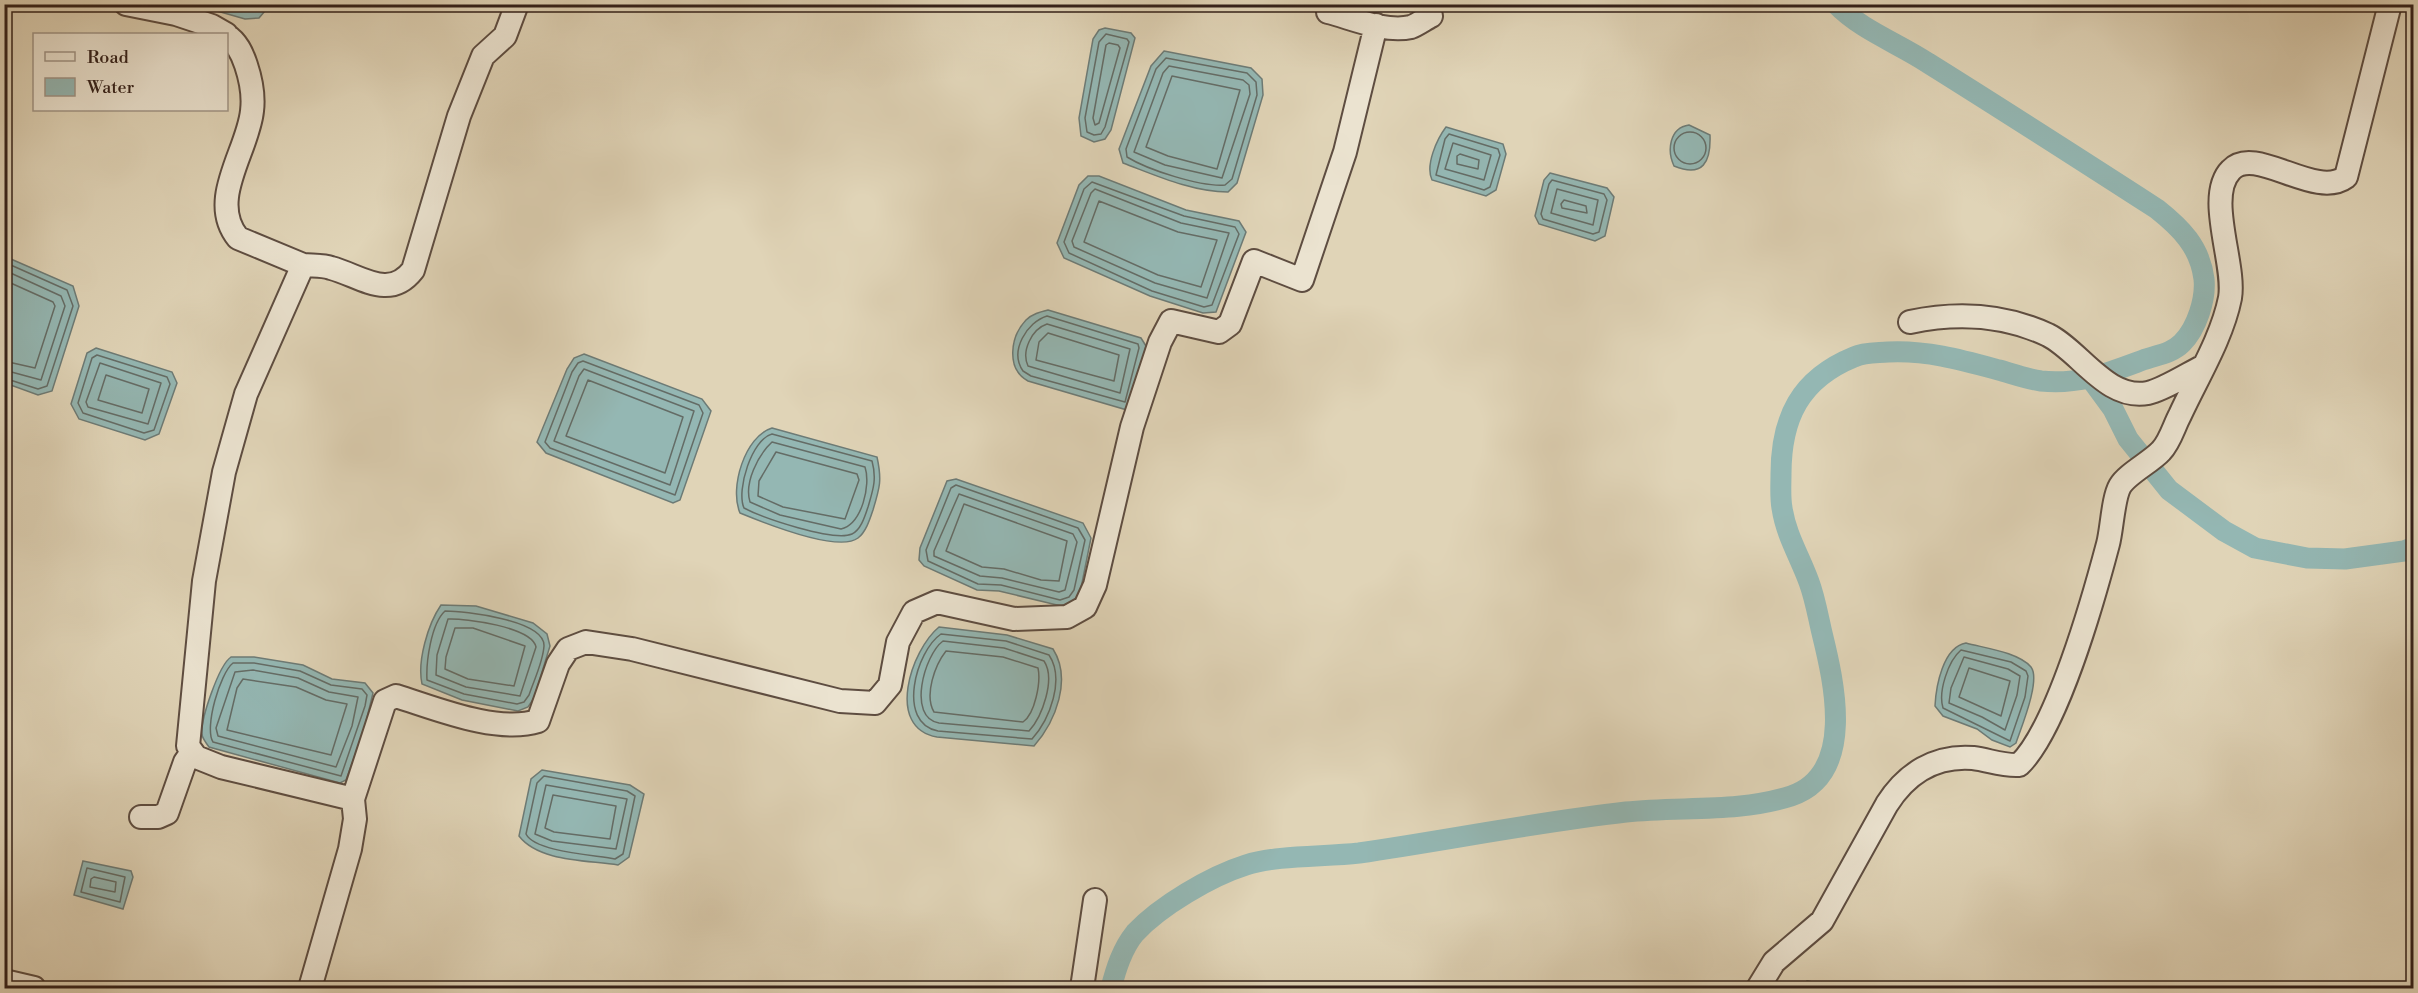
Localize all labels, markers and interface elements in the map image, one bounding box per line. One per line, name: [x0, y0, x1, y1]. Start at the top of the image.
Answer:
legend: [33, 33, 228, 111]
text: Road: [87, 46, 130, 69]
text: Water: [86, 76, 135, 99]

